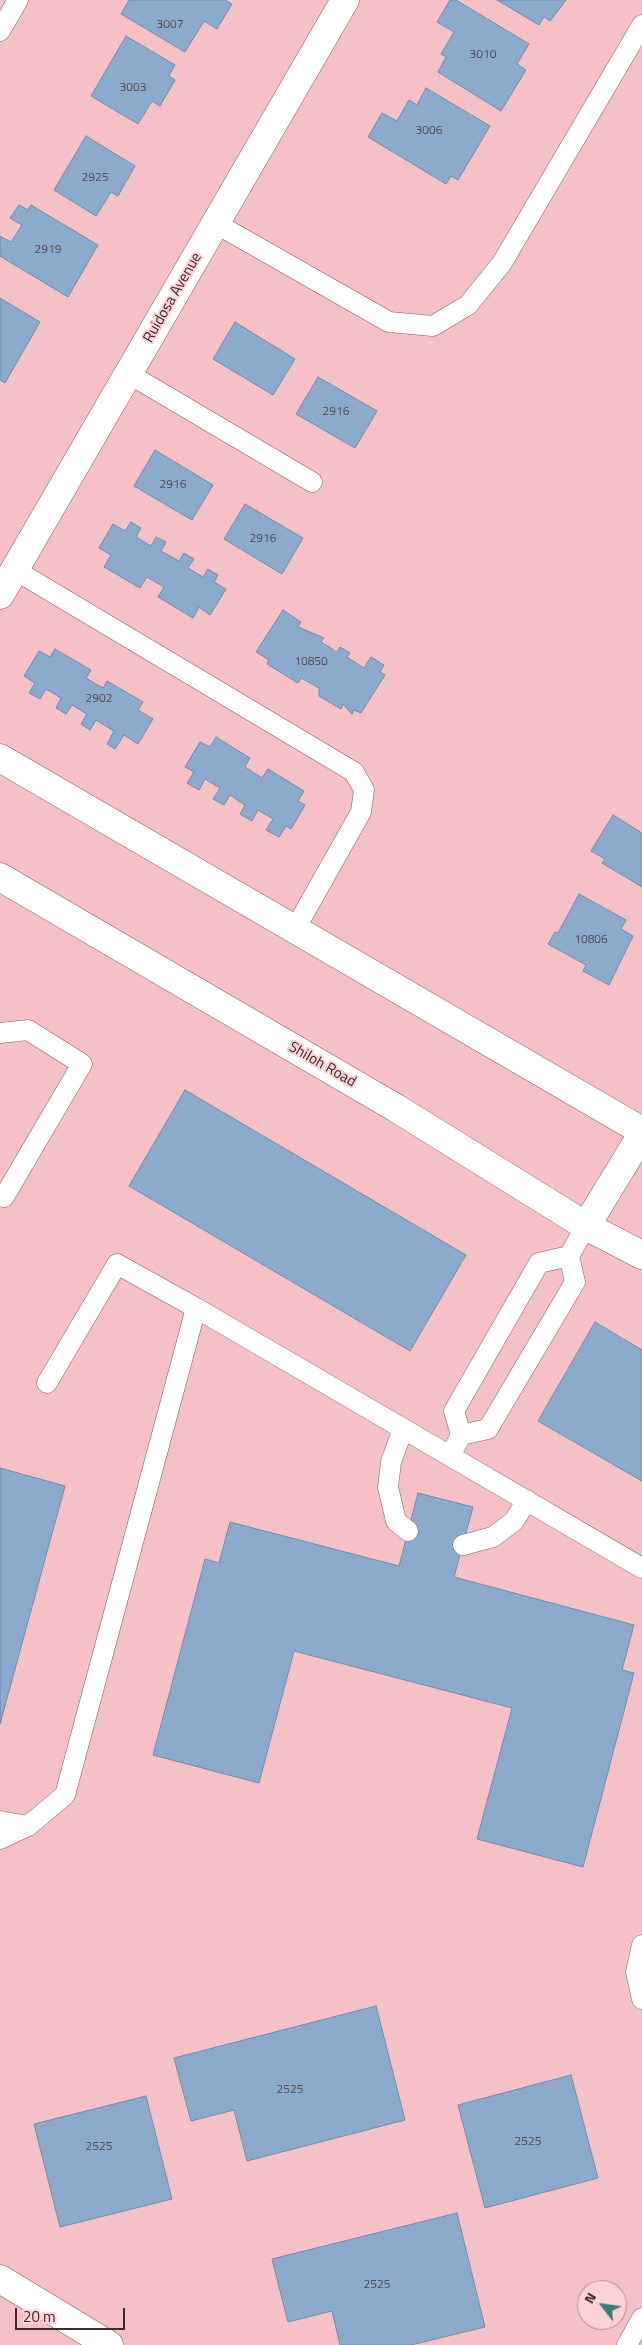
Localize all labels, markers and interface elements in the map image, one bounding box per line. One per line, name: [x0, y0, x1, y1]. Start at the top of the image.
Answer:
house number: 3007: [157, 18, 183, 32]
house number: 3010: [470, 48, 496, 62]
house number: 3003: [120, 81, 146, 95]
house number: 3006: [416, 124, 442, 138]
house number: 2925: [82, 171, 108, 185]
house number: 2919: [35, 243, 61, 257]
street label: Ruidosa Avenue: [140, 250, 206, 346]
house number: 2916: [323, 405, 349, 419]
house number: 2916: [160, 478, 186, 492]
house number: 2916: [250, 532, 276, 546]
house number: 10850: [294, 655, 328, 669]
house number: 2902: [86, 692, 112, 706]
house number: 10806: [574, 933, 608, 947]
street label: Shiloh Road: [285, 1039, 359, 1091]
house number: 2525: [277, 2083, 303, 2097]
house number: 2525: [515, 2135, 541, 2149]
house number: 2525: [86, 2140, 112, 2154]
house number: 2525: [364, 2278, 390, 2292]
north arrow: [577, 2280, 627, 2330]
text: N: [578, 2288, 601, 2307]
scale bar: [18, 2298, 128, 2330]
text: 20 m: [23, 2305, 56, 2328]

